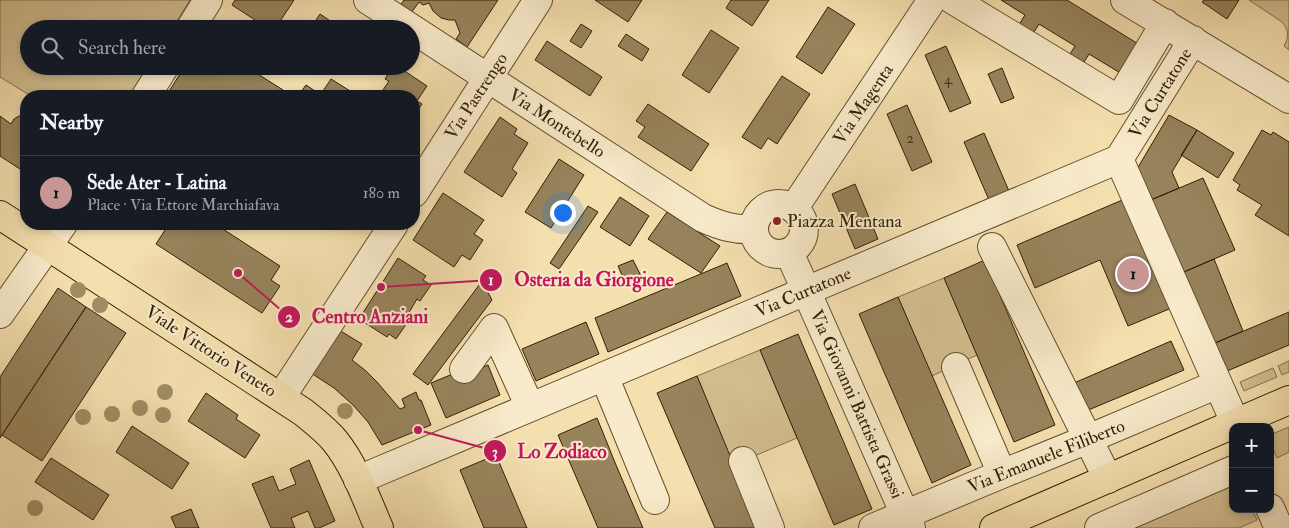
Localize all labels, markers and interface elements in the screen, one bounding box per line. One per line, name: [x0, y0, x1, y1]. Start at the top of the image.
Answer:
search box: [20, 20, 420, 75]
icon: search: [38, 34, 66, 62]
text: Search here: [78, 36, 166, 60]
street label: Via Curtatone: [1124, 43, 1197, 143]
street label: Via Pastrengo: [440, 48, 513, 144]
street label: Via Magenta: [828, 59, 899, 149]
house number: 4: [944, 70, 953, 89]
street label: Via Montebello: [504, 84, 610, 163]
text: Nearby: [40, 109, 103, 136]
house number: 2: [906, 129, 914, 148]
text: Sede Ater - Latina: [87, 171, 227, 195]
text: 1: [53, 183, 59, 203]
text: 180 m: [363, 183, 400, 203]
text: Place · Via Ettore Marchiafava: [87, 195, 280, 215]
your location: [550, 200, 576, 226]
place label: Piazza Mentana: [787, 210, 903, 233]
marker: Piazza Mentana: [771, 215, 783, 227]
pin: 1: [1117, 255, 1149, 293]
street label: Via Curtatone: [752, 262, 855, 323]
callout: Osteria da Giorgione: [479, 263, 683, 297]
text: Osteria da Giorgione: [514, 268, 674, 293]
text: 1: [488, 271, 494, 290]
street label: Viale Vittorio Veneto: [141, 300, 281, 403]
callout: Centro Anziani: [276, 300, 438, 334]
text: Centro Anziani: [312, 305, 428, 329]
street label: Via Giovanni Battista Grassi: [804, 306, 909, 502]
text: 2: [285, 308, 293, 327]
street label: Via Emanuele Filiberto: [964, 414, 1128, 499]
map controls: [1229, 423, 1274, 513]
button: +: [1229, 423, 1274, 468]
callout: Lo Zodiaco: [483, 434, 617, 468]
text: Lo Zodiaco: [517, 440, 607, 464]
text: 3: [492, 443, 498, 462]
button: −: [1229, 468, 1274, 513]

